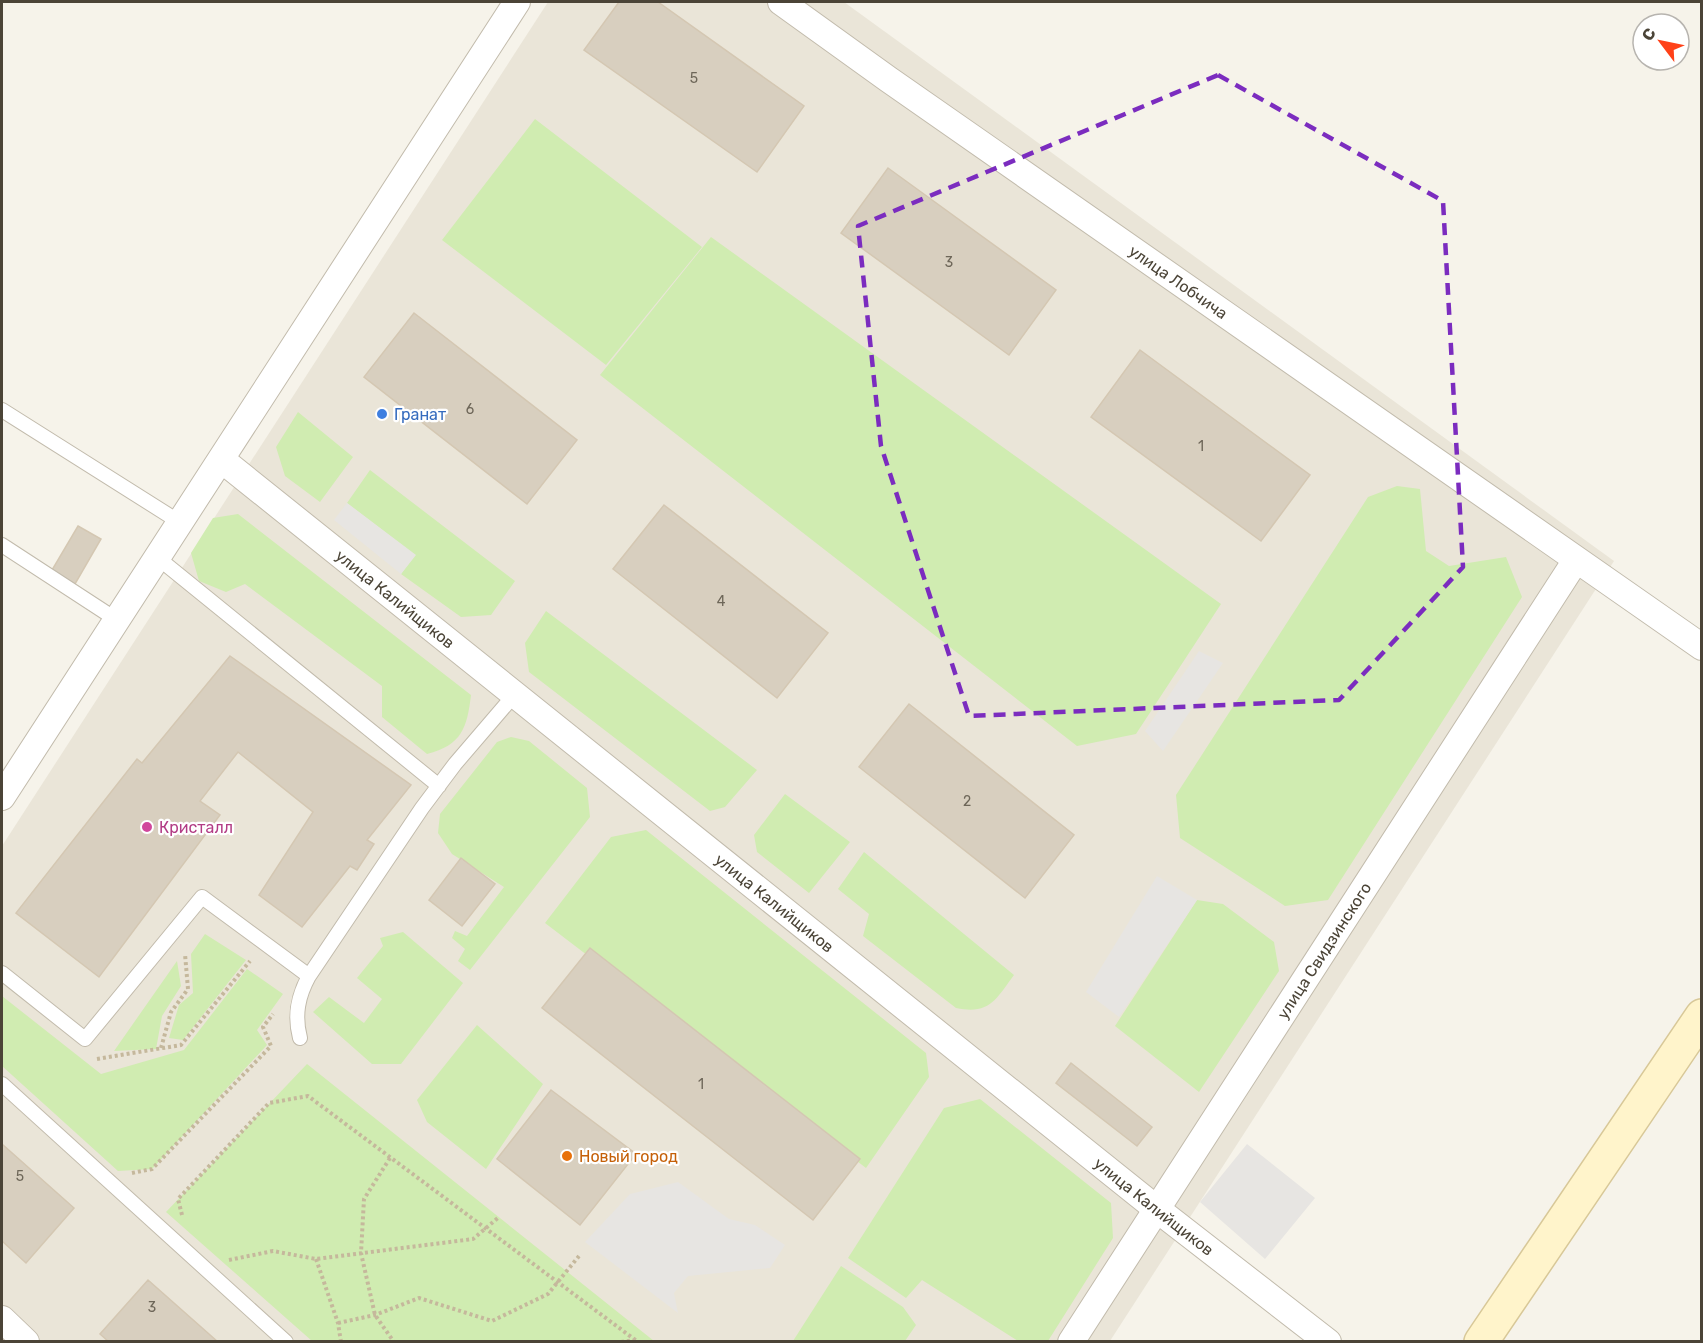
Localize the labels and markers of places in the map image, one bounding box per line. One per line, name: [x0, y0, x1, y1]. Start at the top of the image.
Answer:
place label: Гранат: [394, 405, 446, 424]
marker: Гранат: [375, 407, 389, 421]
place label: Кристалл: [159, 818, 233, 837]
marker: Кристалл: [140, 820, 154, 834]
place label: Новый город: [579, 1147, 678, 1166]
marker: Новый город: [560, 1149, 574, 1163]

